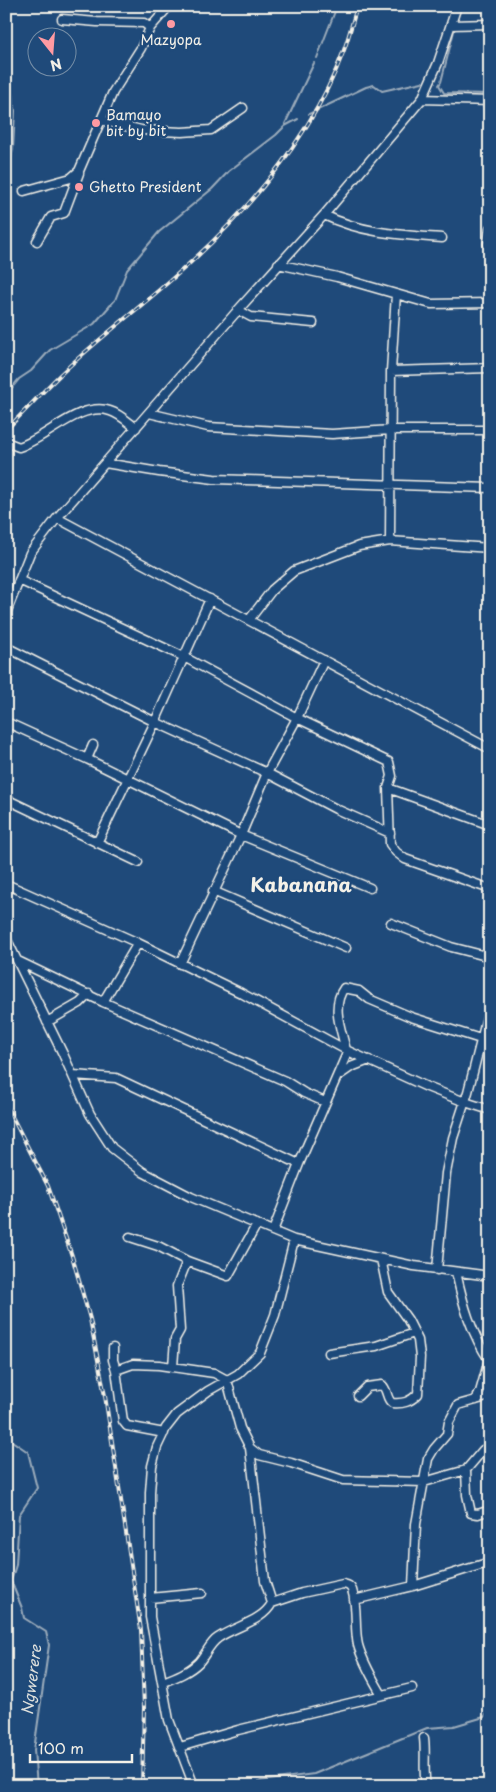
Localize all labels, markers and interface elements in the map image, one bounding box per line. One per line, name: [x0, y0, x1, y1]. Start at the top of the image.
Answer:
marker: Mazyopa: [165, 18, 177, 30]
north arrow: [28, 28, 78, 78]
place label: Mazyopa: [140, 29, 202, 50]
text: N: [48, 53, 64, 77]
place label: Bamayo bit by bit: [106, 104, 166, 141]
marker: Bamayo bit by bit: [90, 117, 102, 129]
place label: Ghetto President: [89, 176, 202, 197]
marker: Ghetto President: [73, 181, 85, 193]
district label: Kabanana: [250, 870, 352, 898]
water label: Ngwerere: [15, 1643, 46, 1716]
scale bar: [30, 1732, 132, 1764]
text: 100 m: [38, 1736, 84, 1759]

